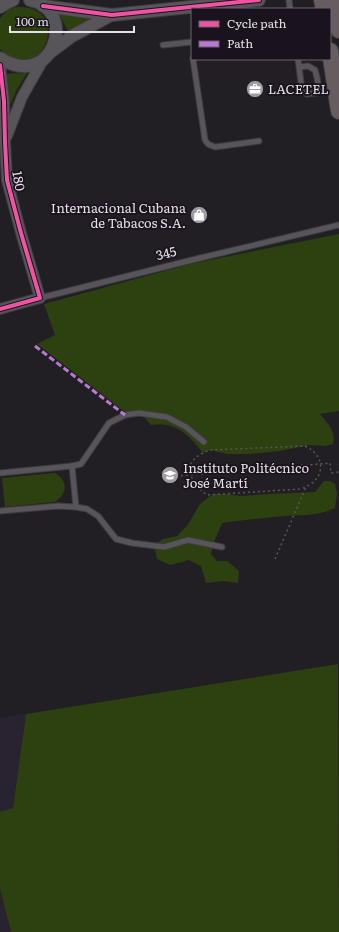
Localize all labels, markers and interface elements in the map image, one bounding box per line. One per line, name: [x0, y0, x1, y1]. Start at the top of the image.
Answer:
scale bar: [10, 8, 134, 34]
legend: [191, 8, 331, 60]
text: 100 m: [16, 12, 49, 30]
text: Cycle path: [227, 14, 287, 32]
text: Path: [227, 34, 253, 52]
office icon: LACETEL: [245, 79, 265, 99]
place label: LACETEL: [268, 79, 329, 98]
street label: 180: [8, 169, 31, 193]
place label: Internacional Cubana de Tabacos S.A.: [51, 198, 186, 232]
shop icon: Internacional Cubana de Tabacos S.A.: [189, 205, 209, 225]
street label: 345: [154, 241, 179, 264]
place label: Instituto Politécnico José Martí: [183, 458, 309, 492]
school or university icon: Instituto Politécnico José Martí: [160, 465, 180, 485]

